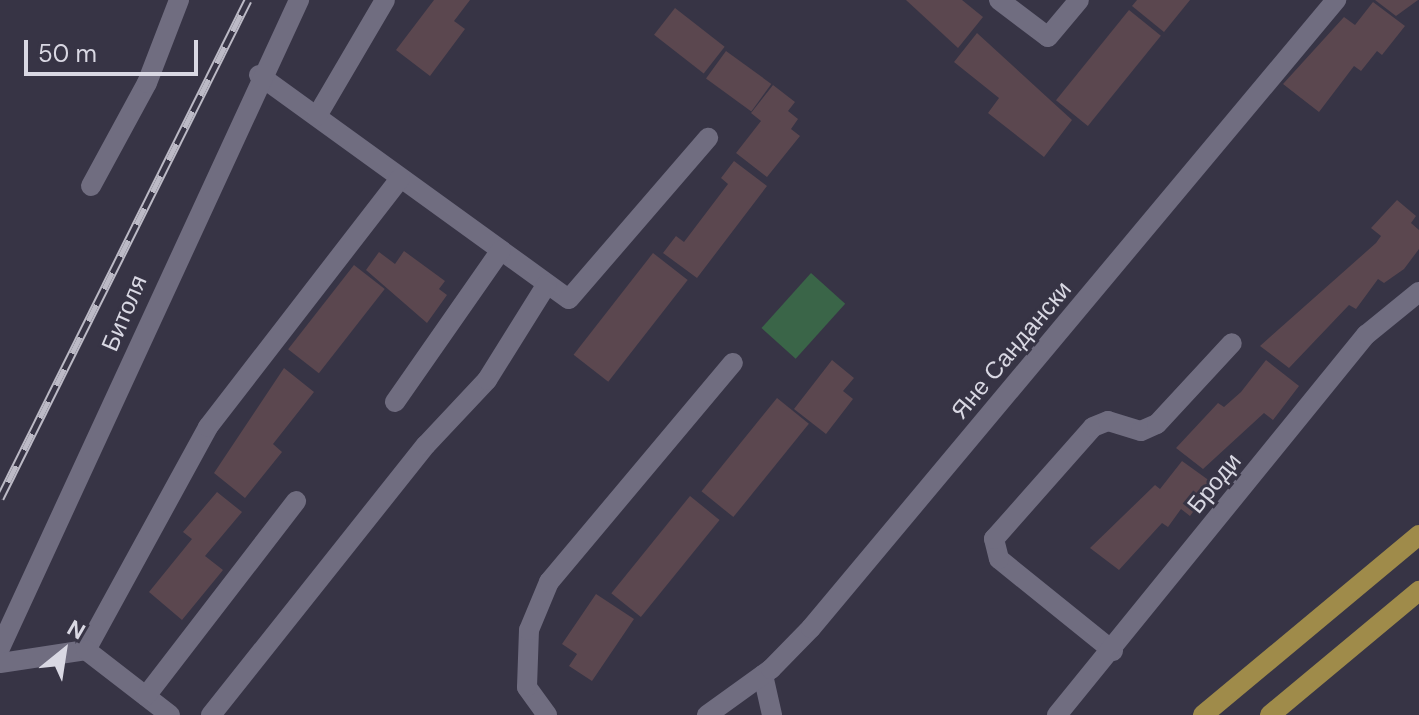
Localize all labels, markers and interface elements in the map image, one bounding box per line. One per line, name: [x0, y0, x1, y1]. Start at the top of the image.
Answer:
scale bar: [28, 24, 202, 74]
text: 50 m: [38, 38, 97, 69]
street label: Битоля: [95, 271, 153, 355]
street label: Яне Сандански: [945, 275, 1077, 425]
street label: Броди: [1181, 447, 1247, 519]
north arrow: [24, 611, 104, 691]
text: N: [62, 613, 90, 646]

